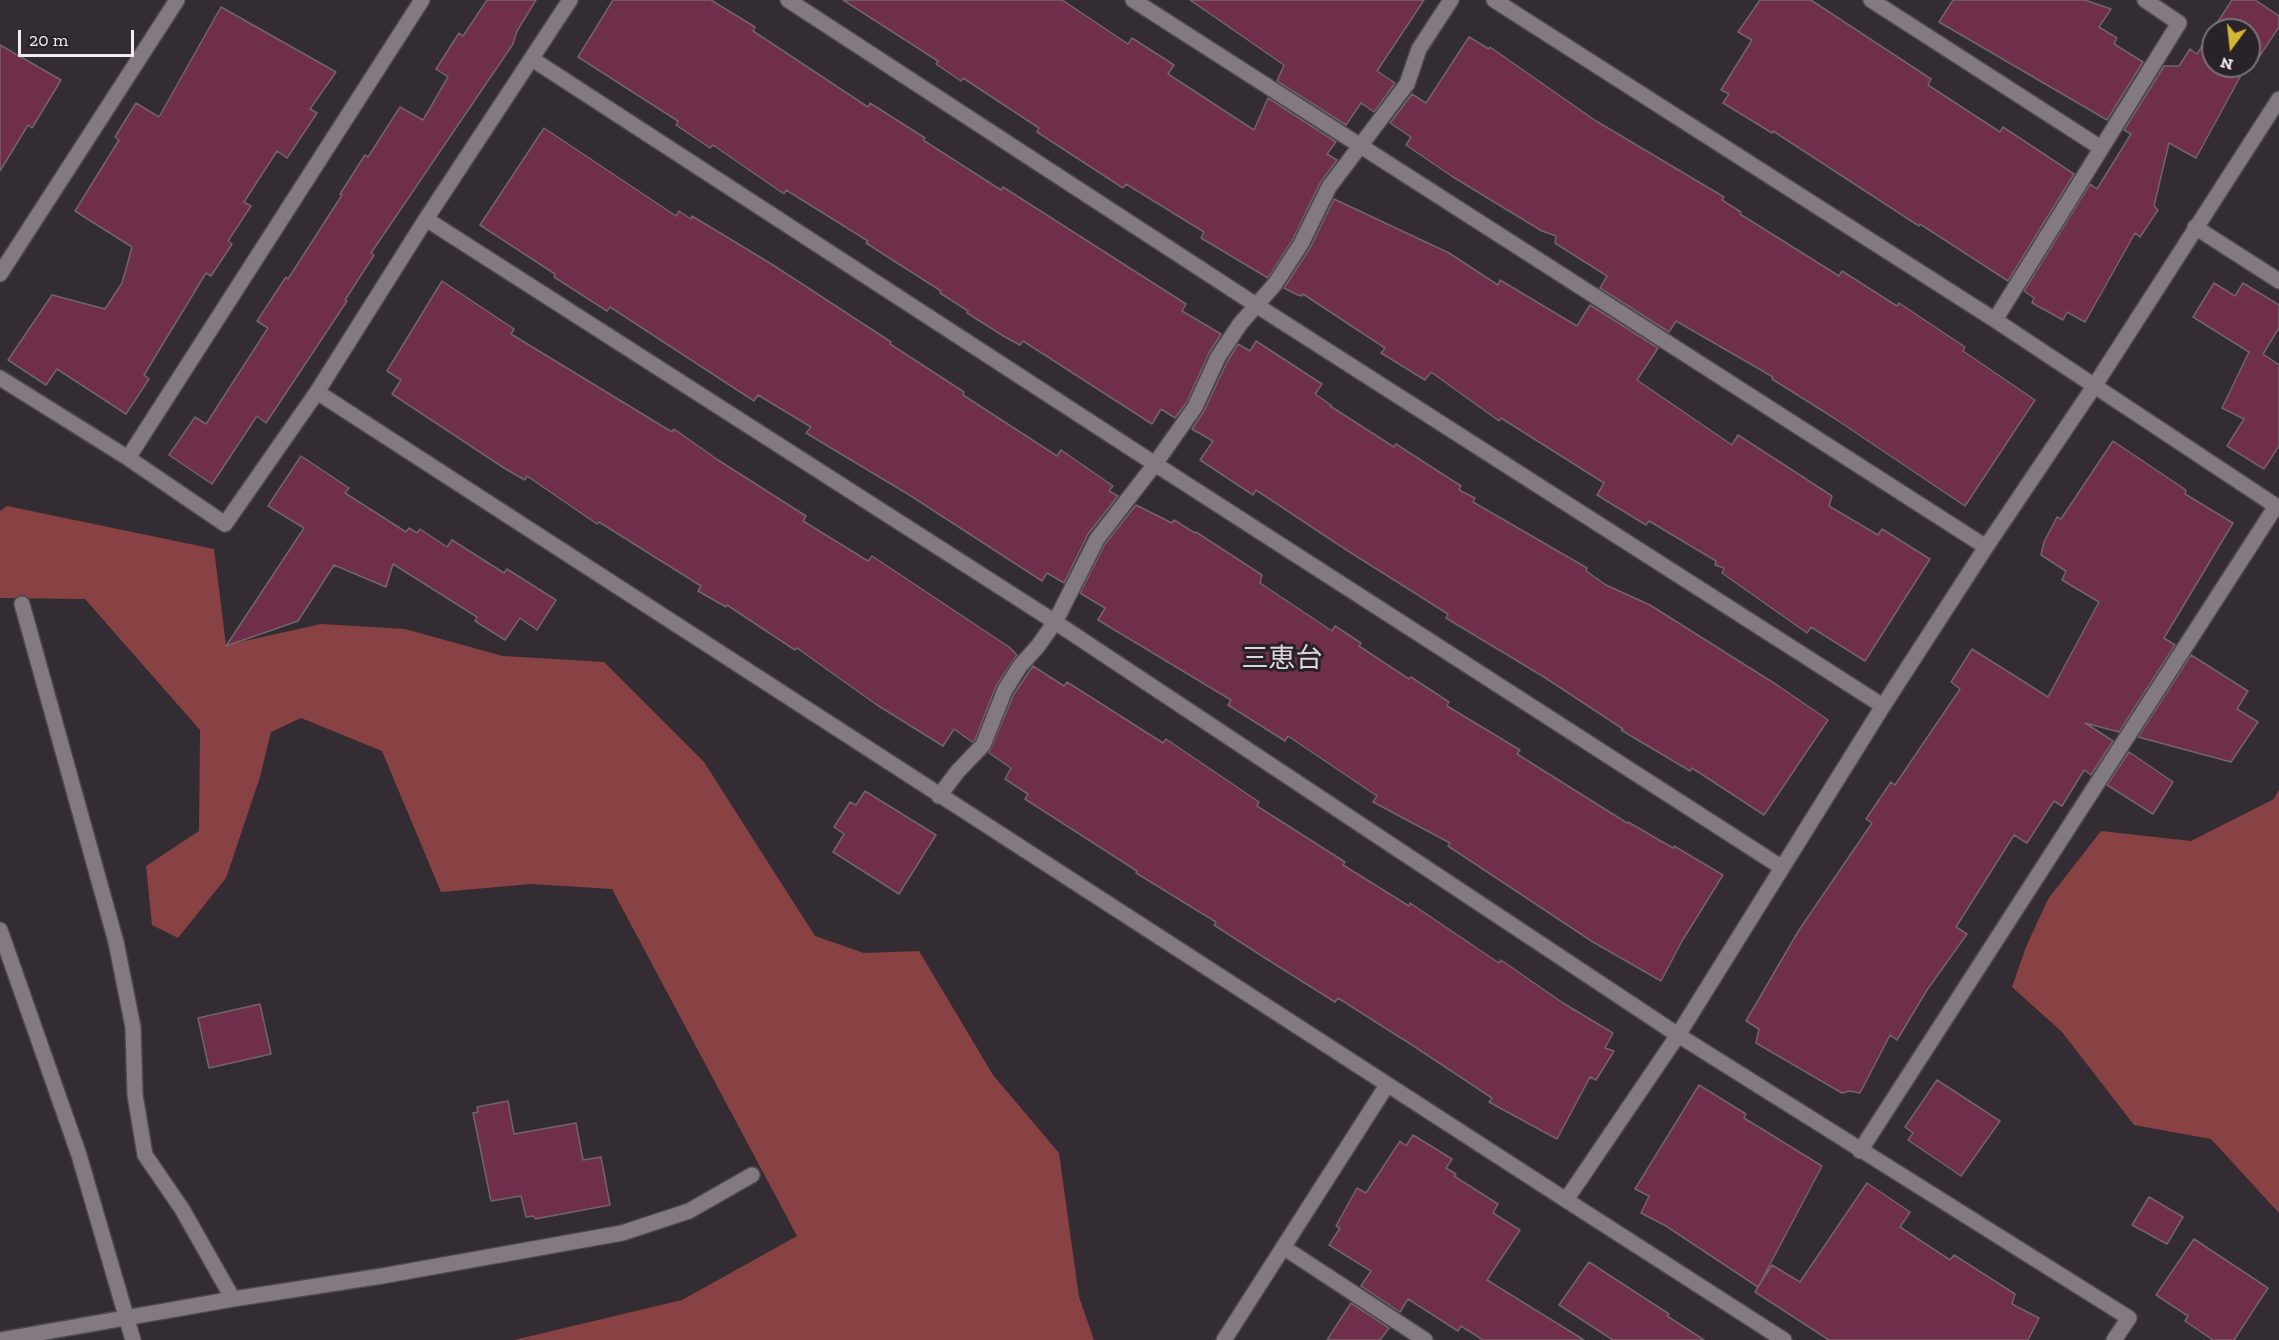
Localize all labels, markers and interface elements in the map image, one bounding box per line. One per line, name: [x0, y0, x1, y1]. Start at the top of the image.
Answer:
scale bar: [21, 18, 136, 56]
north arrow: [2201, 18, 2261, 78]
text: 20 m: [29, 29, 68, 51]
text: N: [2218, 53, 2235, 75]
district label: 三恵台: [1242, 643, 1322, 675]

